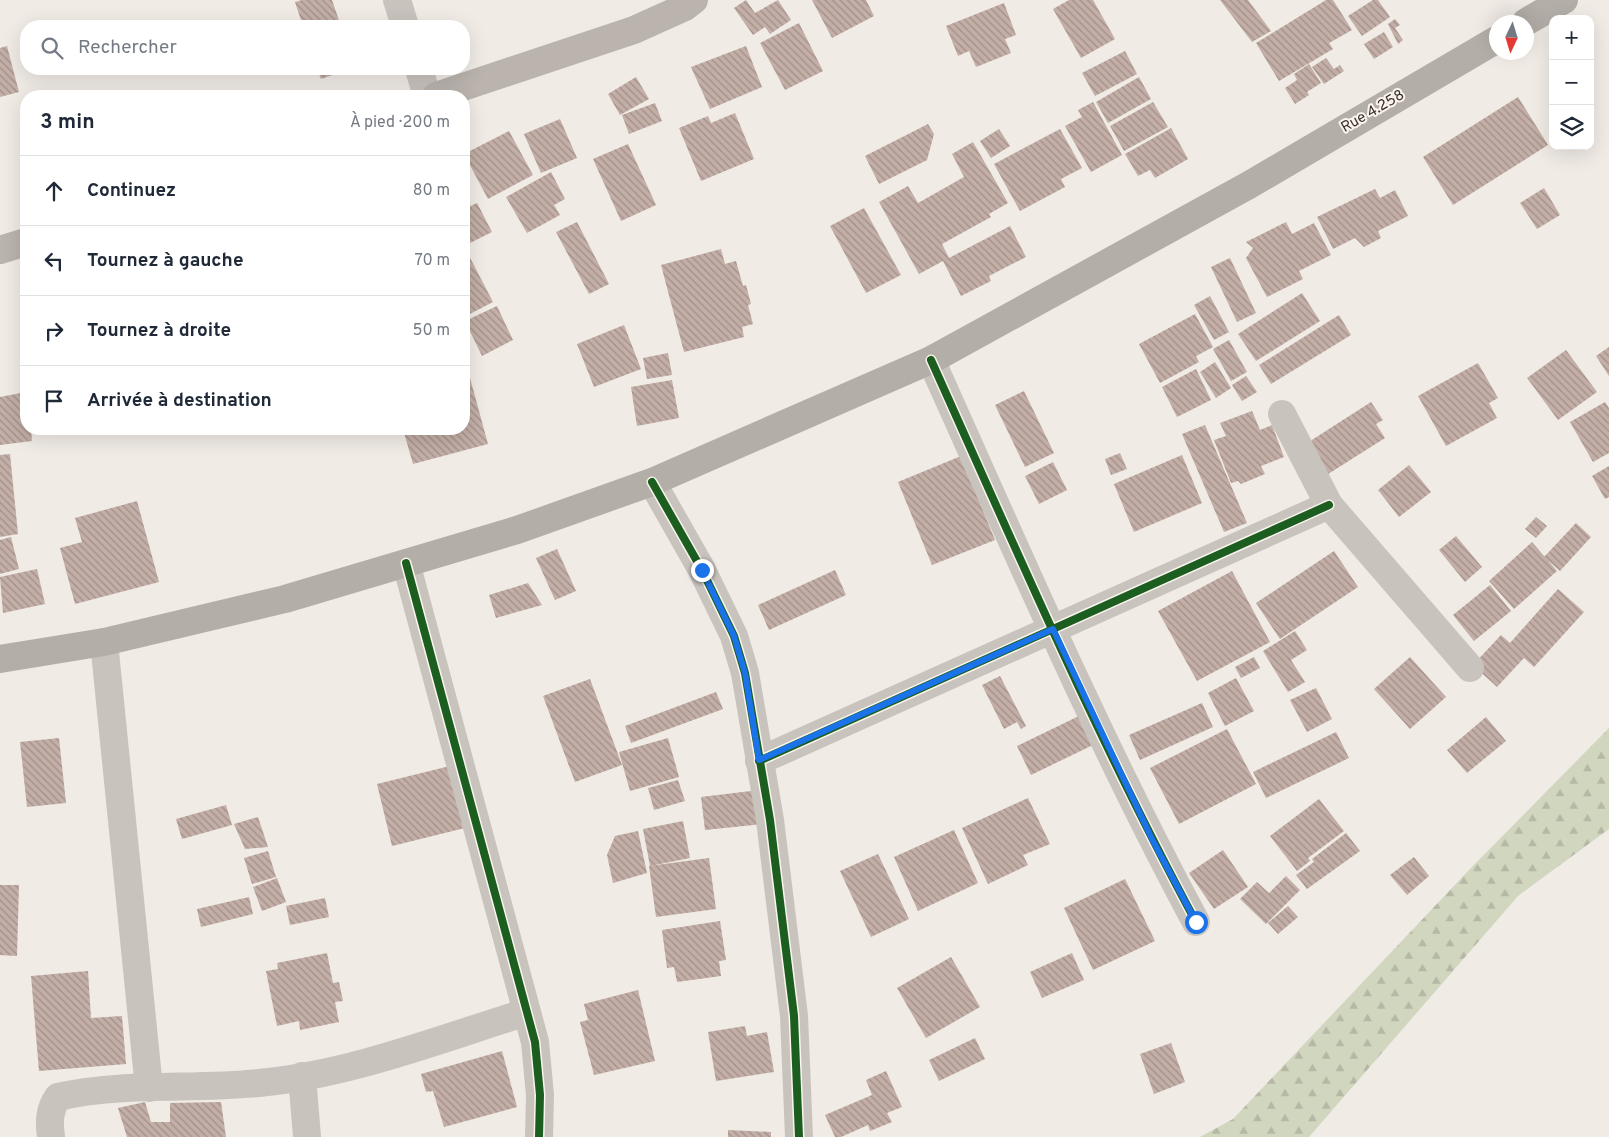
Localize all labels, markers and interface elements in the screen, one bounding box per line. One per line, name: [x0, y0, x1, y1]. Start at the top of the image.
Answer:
north arrow: [1489, 15, 1534, 60]
map controls: [1549, 15, 1594, 150]
button: +: [1549, 15, 1594, 60]
search box: [20, 20, 470, 75]
icon: search: [38, 34, 66, 62]
text: Rechercher: [78, 36, 177, 60]
button: −: [1549, 60, 1594, 105]
street label: Rue 4.258: [1338, 86, 1408, 138]
button: layers: [1549, 105, 1594, 150]
text: 3 min: [40, 109, 95, 136]
text: À pied · 200 m: [350, 113, 450, 133]
icon: ahead: [40, 177, 68, 205]
text: Continuez: [87, 179, 176, 203]
text: 80 m: [413, 181, 450, 201]
icon: left: [40, 247, 68, 275]
text: Tournez à gauche: [87, 249, 244, 273]
text: 70 m: [415, 251, 450, 271]
icon: right: [40, 317, 68, 345]
text: Tournez à droite: [87, 319, 231, 343]
text: 50 m: [413, 321, 450, 341]
icon: arrive: [40, 387, 68, 415]
text: Arrivée à destination: [87, 389, 272, 413]
route end: [691, 559, 714, 582]
route start: [1185, 911, 1208, 934]

